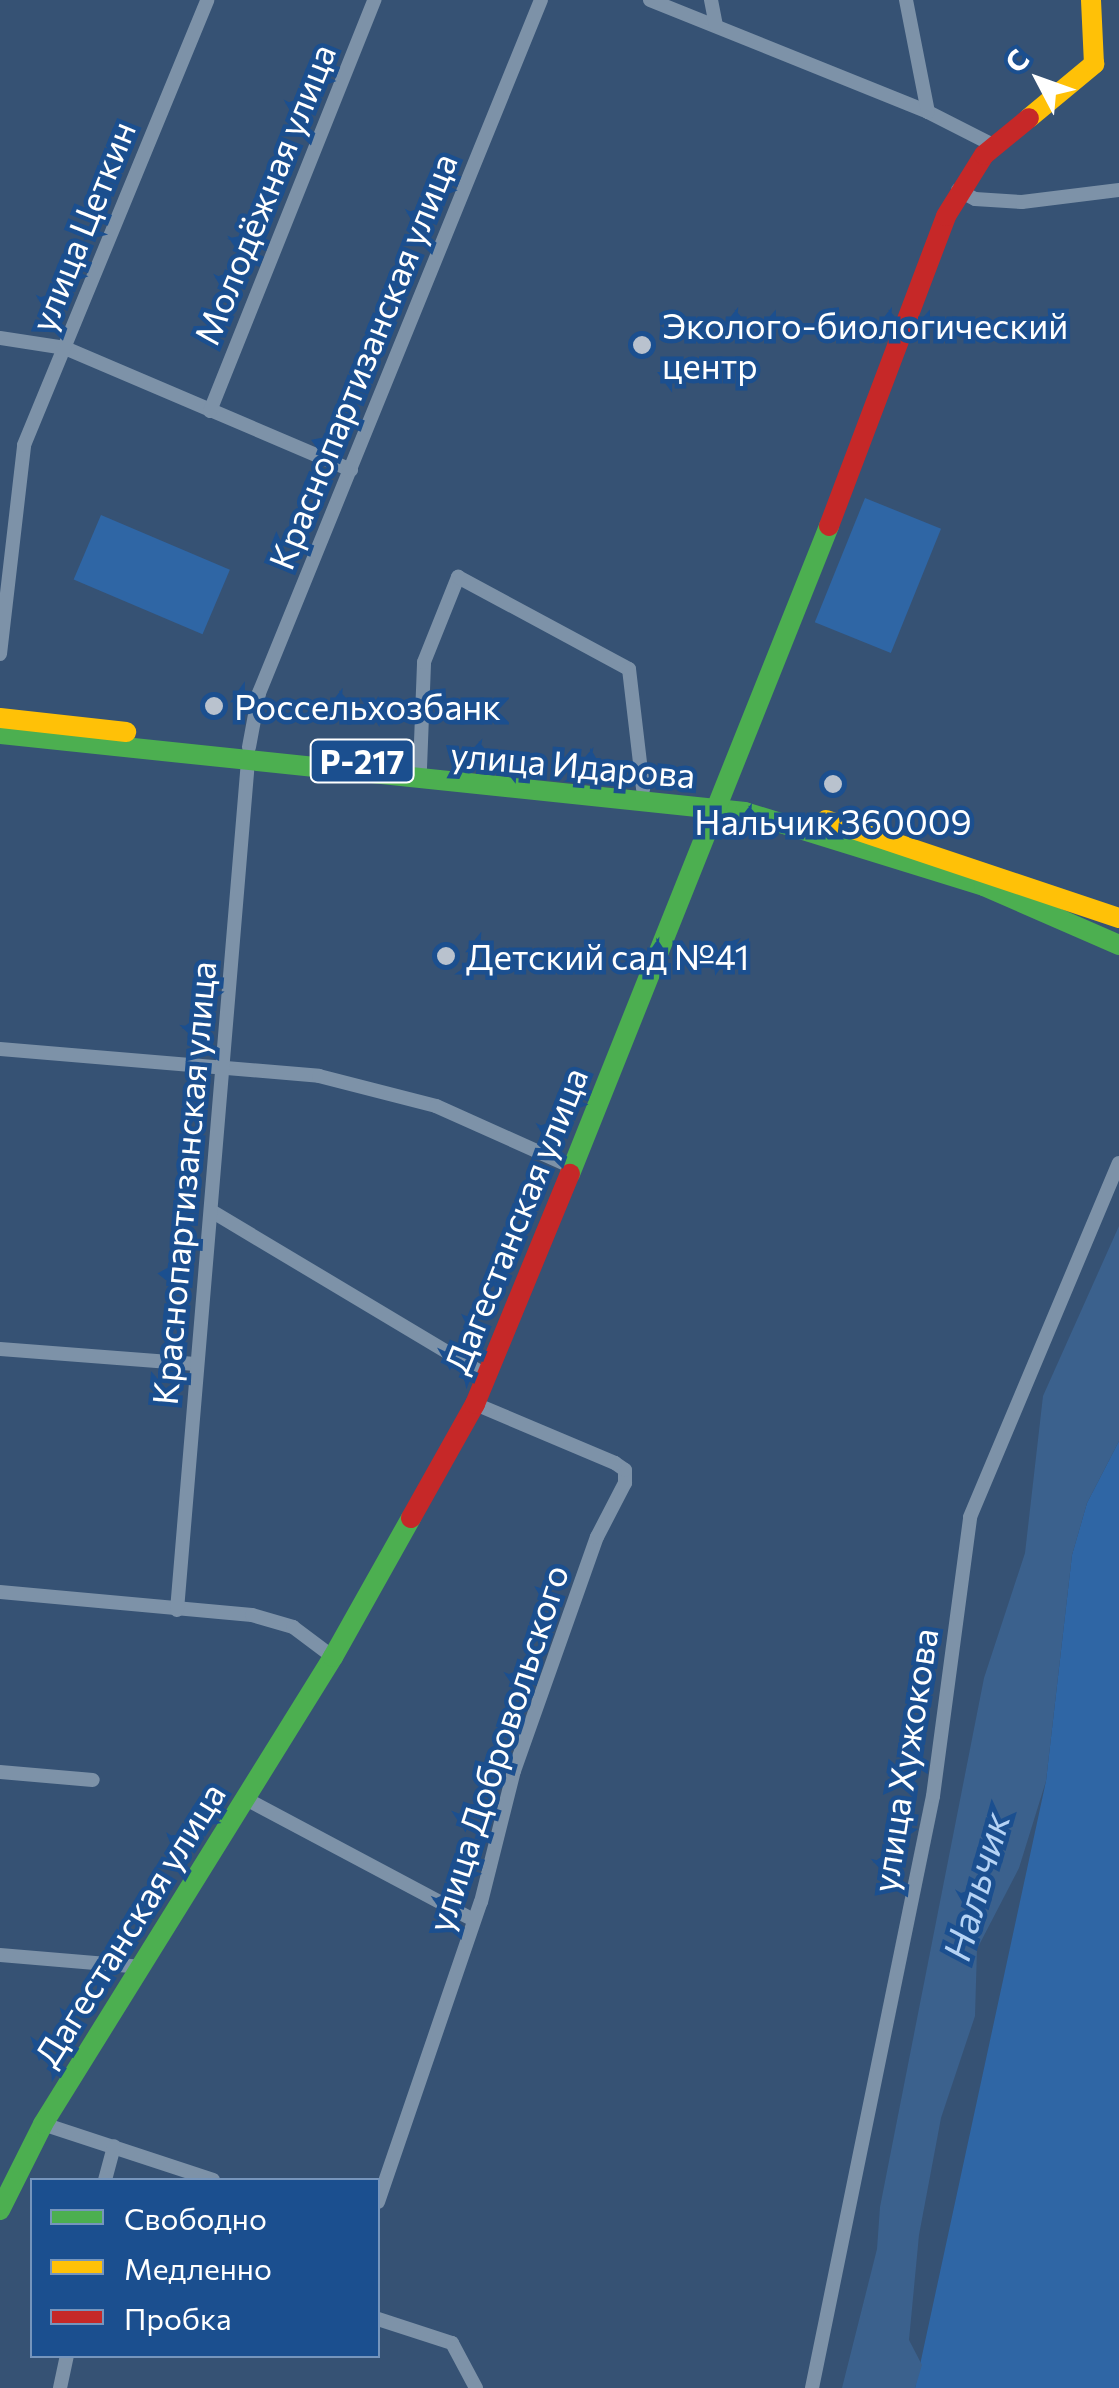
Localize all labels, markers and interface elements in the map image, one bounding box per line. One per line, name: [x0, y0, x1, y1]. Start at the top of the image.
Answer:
north arrow: [989, 30, 1089, 130]
street label: Молодёжная улица: [184, 38, 344, 350]
text: С: [997, 42, 1035, 79]
street label: улица Цеткин: [21, 115, 143, 337]
street label: Краснопартизанская улица: [259, 147, 465, 575]
place label: Эколого-биологический центр: [662, 304, 1068, 386]
marker: Эколого-биологический центр: [631, 334, 653, 356]
place label: Россельхозбанк: [234, 685, 501, 727]
marker: Россельхозбанк: [203, 695, 225, 717]
street label: улица Идарова: [449, 732, 697, 796]
road number: Р-217: [310, 734, 414, 788]
marker: Нальчик 360009: [822, 773, 844, 795]
place label: Нальчик 360009: [694, 800, 972, 842]
place label: Детский сад №41: [466, 935, 750, 977]
marker: Детский сад №41: [435, 945, 457, 967]
street label: Краснопартизанская улица: [143, 959, 223, 1407]
street label: Дагестанская улица: [434, 1061, 596, 1379]
street label: улица Добровольского: [418, 1559, 576, 1937]
street label: улица Хужокова: [862, 1625, 946, 1895]
street label: Дагестанская улица: [25, 1775, 233, 2073]
water label: Нальчик: [932, 1807, 1018, 1965]
legend: [30, 2178, 380, 2358]
text: Свободно: [124, 2199, 267, 2236]
text: Медленно: [124, 2249, 272, 2286]
text: Пробка: [124, 2299, 232, 2336]

